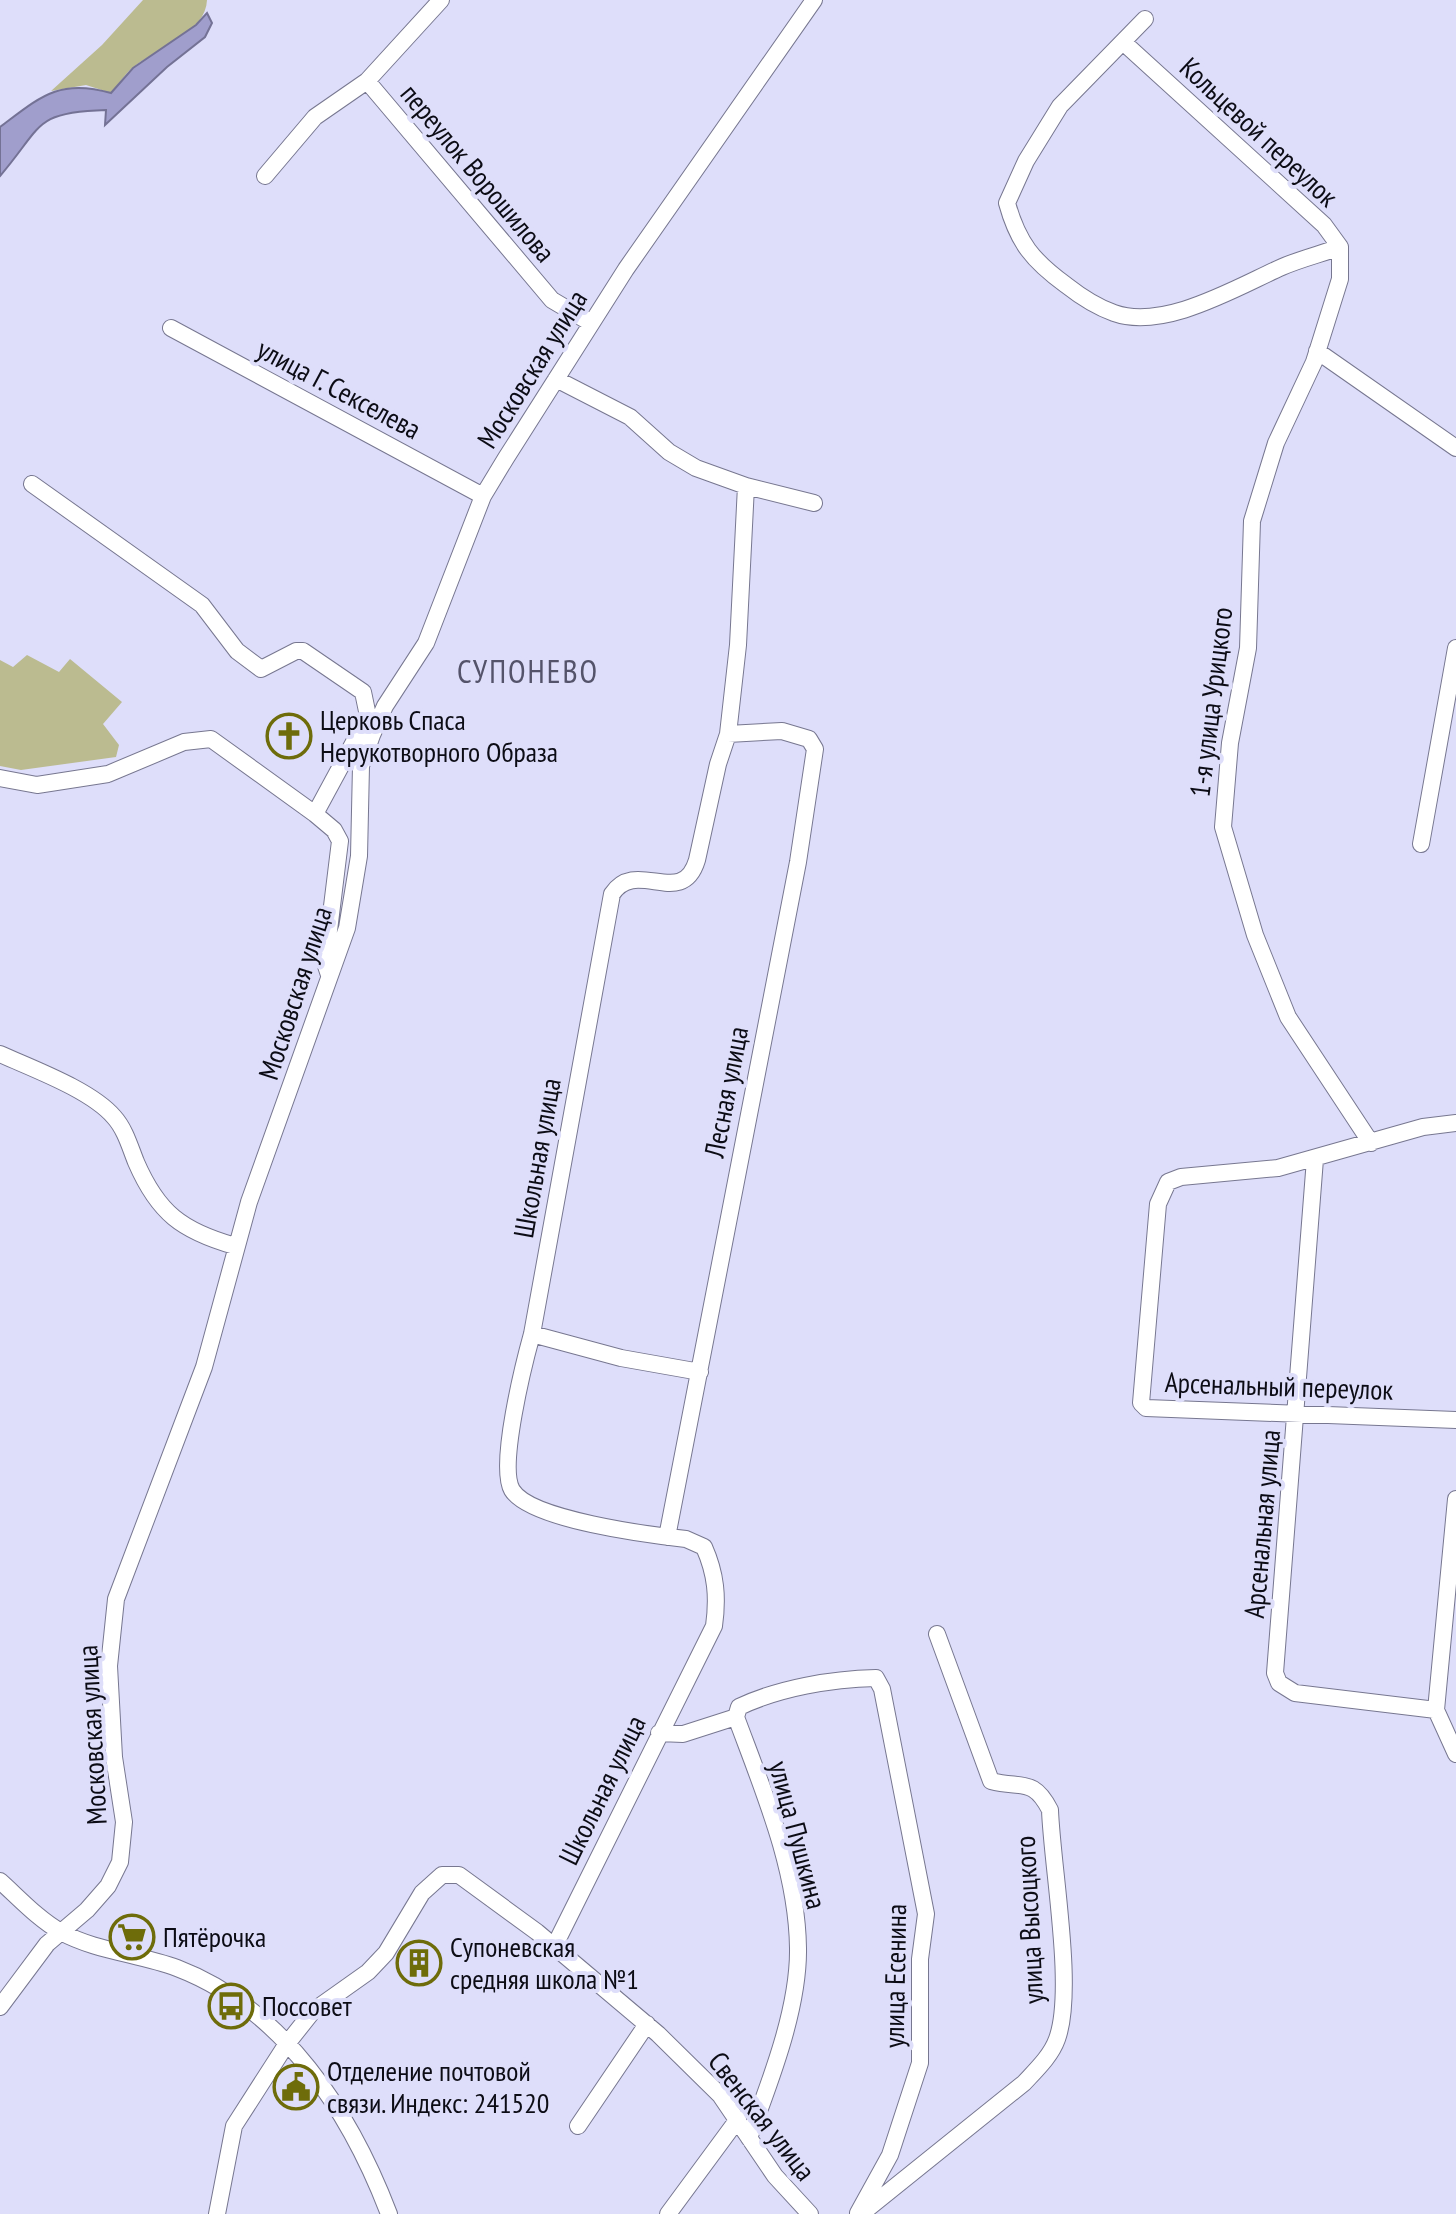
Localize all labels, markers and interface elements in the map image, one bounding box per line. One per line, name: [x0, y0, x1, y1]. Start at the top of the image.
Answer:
street label: Кольцевой переулок: [1172, 49, 1346, 215]
street label: переулок Ворошилова: [393, 76, 564, 270]
street label: Московская улица: [468, 283, 595, 455]
street label: улица Г. Секселева: [251, 330, 427, 447]
street label: 1-я улица Урицкого: [1180, 605, 1241, 799]
district label: СУПОНЕВО: [457, 650, 599, 692]
place label: Церковь Спаса Нерукотворного Образа: [320, 701, 558, 770]
church icon: Церковь Спаса Нерукотворного Образа: [265, 712, 313, 760]
street label: Московская улица: [249, 902, 340, 1084]
street label: Лесная улица: [694, 1023, 756, 1162]
street label: Школьная улица: [504, 1075, 569, 1241]
street label: Арсенальный переулок: [1164, 1363, 1394, 1408]
street label: Арсенальная улица: [1235, 1428, 1288, 1620]
street label: Московская улица: [68, 1644, 115, 1826]
street label: Школьная улица: [549, 1709, 654, 1871]
street label: улица Пушкина: [761, 1757, 836, 1913]
street label: улица Высоцкого: [1006, 1835, 1051, 2005]
street label: улица Есенина: [875, 1904, 914, 2048]
supermarket icon: Пятёрочка: [108, 1913, 156, 1961]
place label: Пятёрочка: [163, 1918, 266, 1955]
place label: Супоневская средняя школа №1: [450, 1928, 639, 1997]
building icon: Супоневская средняя школа №1: [395, 1939, 443, 1987]
bus stop icon: Поссовет: [207, 1982, 255, 2030]
place label: Поссовет: [262, 1987, 352, 2024]
street label: Свенская улица: [700, 2044, 824, 2188]
place label: Отделение почтовой связи. Индекс: 241520: [327, 2052, 549, 2121]
public building icon: Отделение почтовой связи. Индекс: 241520: [272, 2063, 320, 2111]

